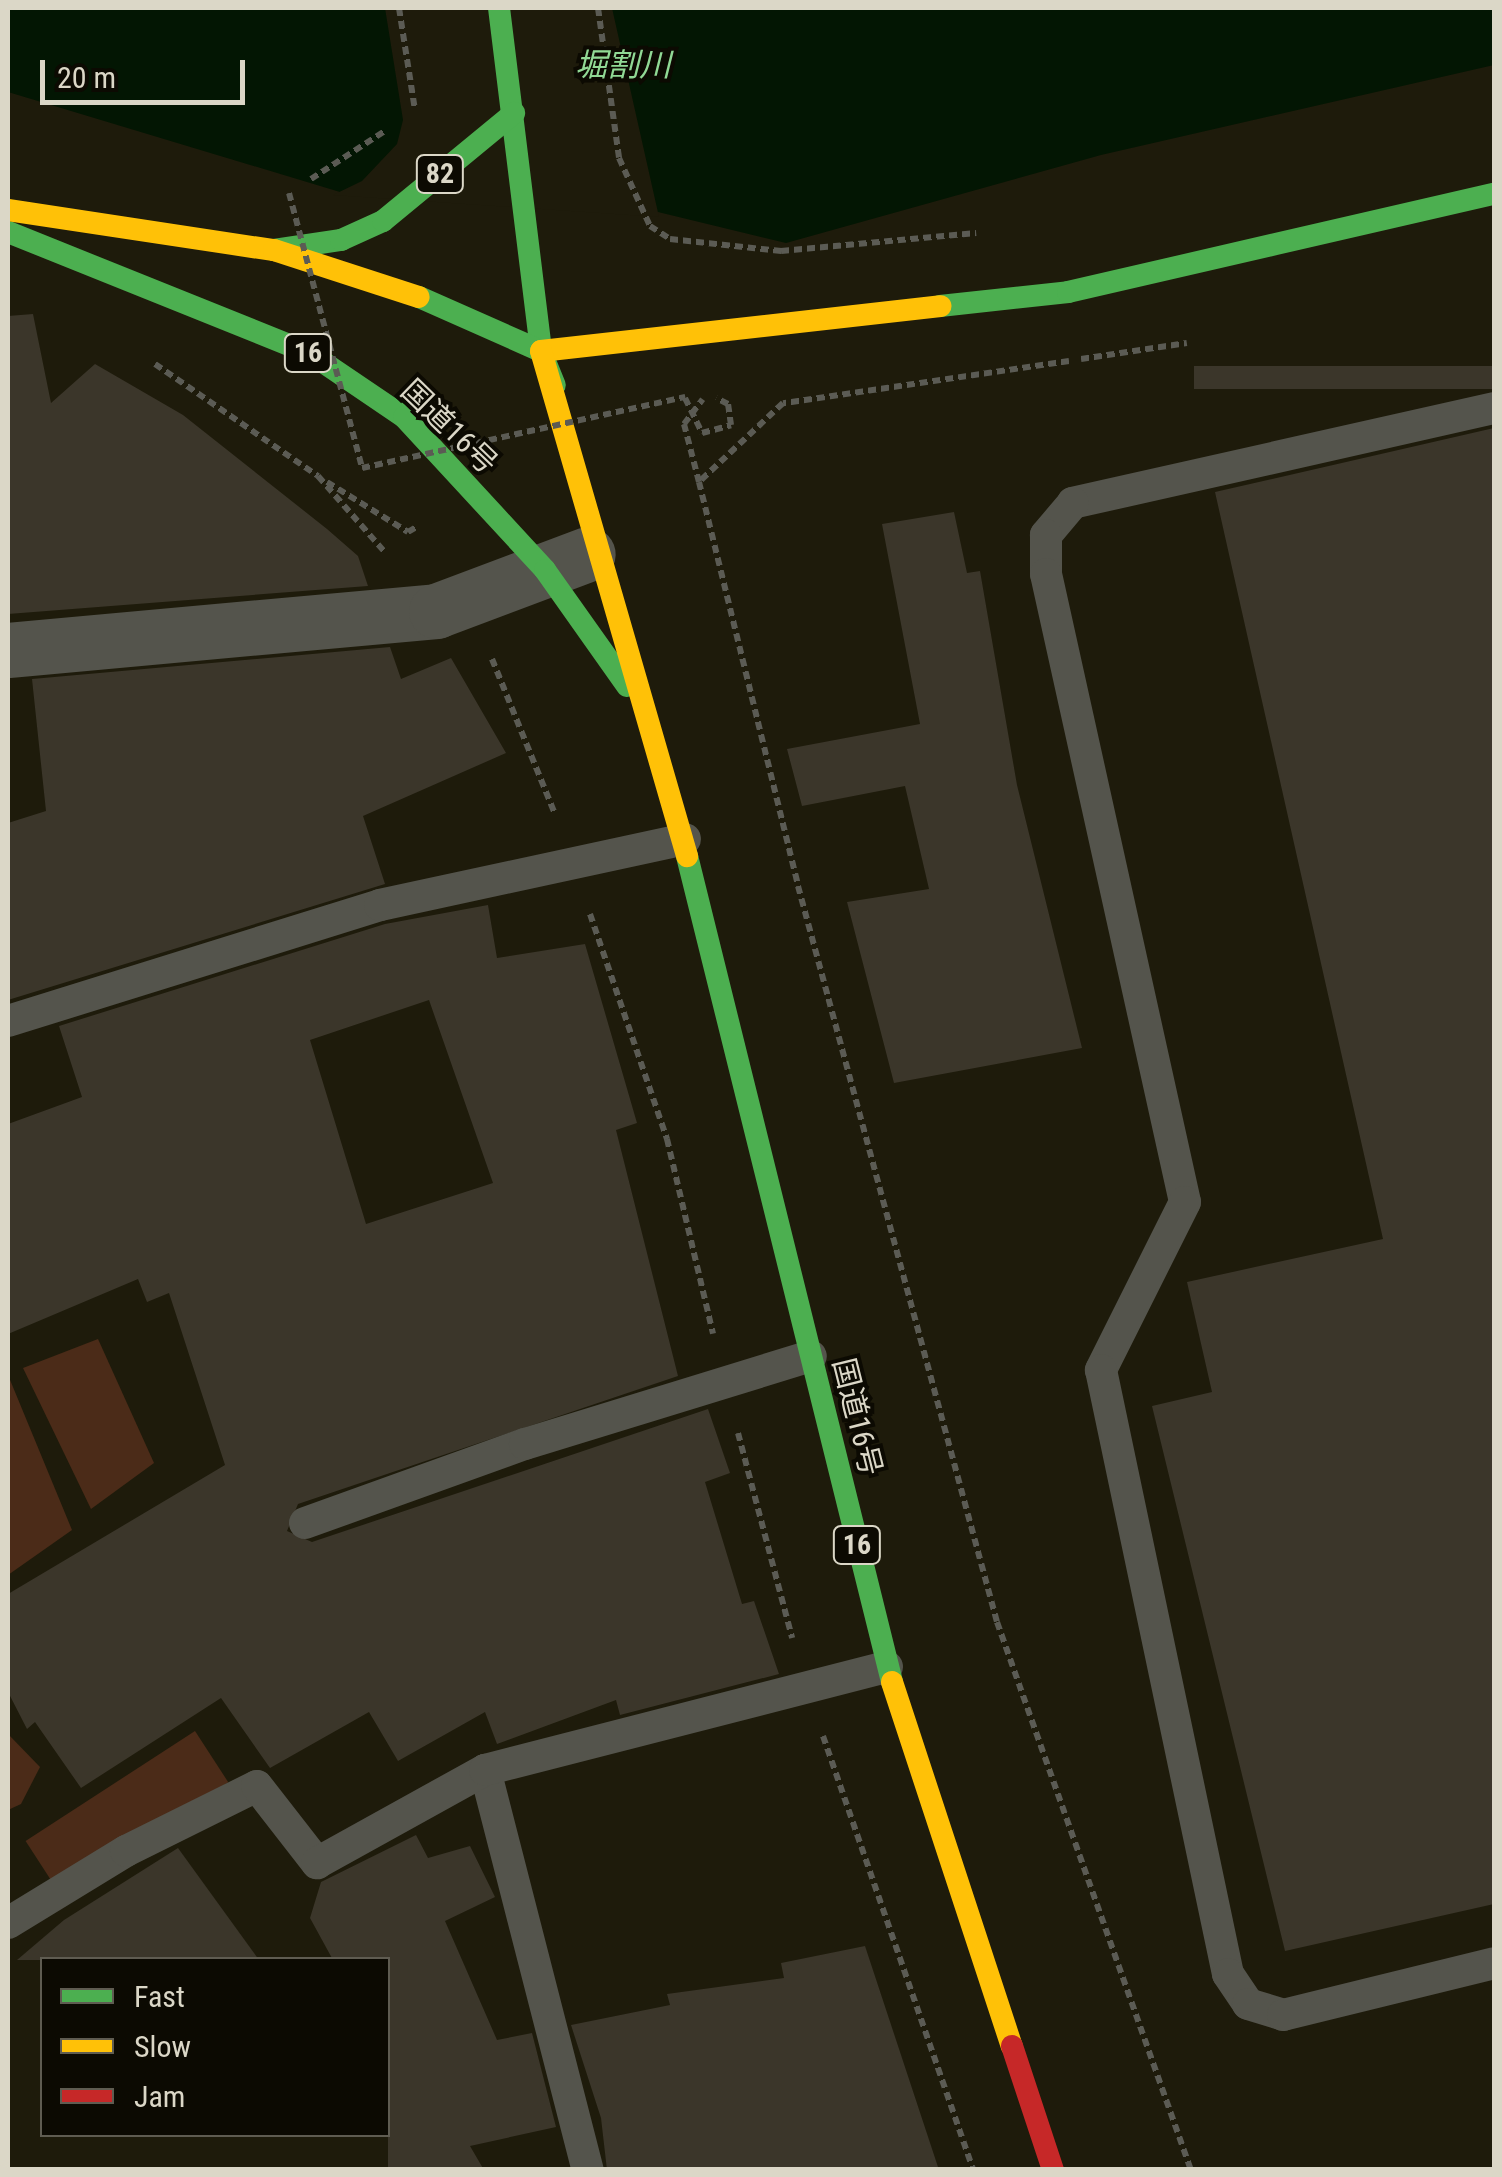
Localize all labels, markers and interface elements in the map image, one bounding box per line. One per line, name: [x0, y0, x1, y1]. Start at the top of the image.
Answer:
scale bar: [45, 40, 250, 102]
water label: 堀割川: [575, 46, 671, 84]
text: 20 m: [57, 60, 116, 95]
road number: 82: [415, 151, 465, 197]
road number: 16: [283, 330, 333, 376]
street label: 国道16号: [393, 373, 505, 481]
street label: 国道16号: [825, 1355, 889, 1479]
road number: 16: [832, 1522, 882, 1568]
legend: [40, 1957, 390, 2137]
text: Fast: [134, 1979, 185, 2014]
text: Slow: [134, 2029, 191, 2064]
text: Jam: [134, 2079, 185, 2114]

